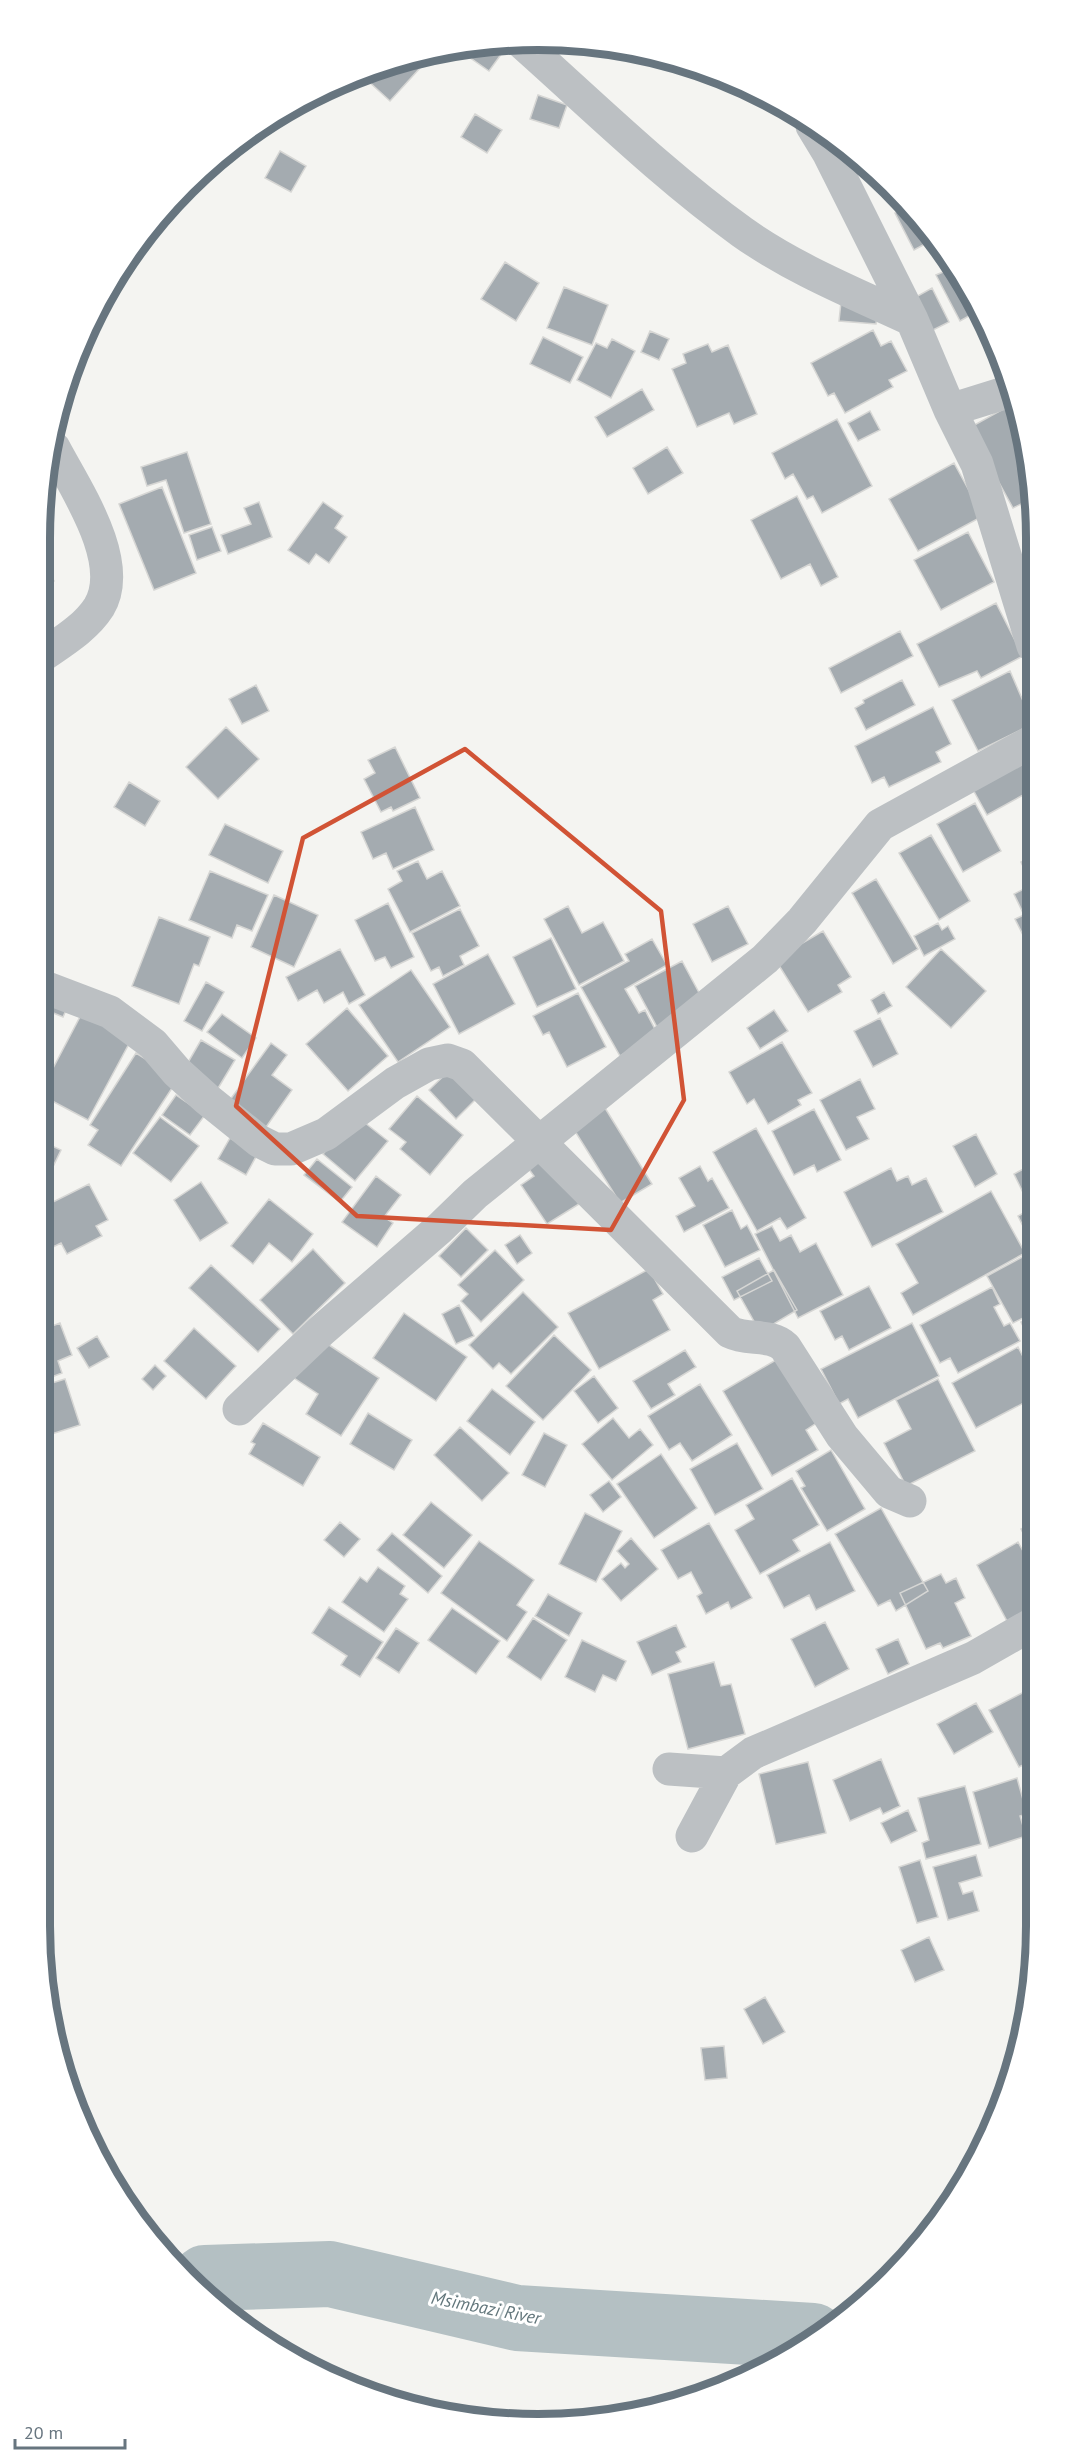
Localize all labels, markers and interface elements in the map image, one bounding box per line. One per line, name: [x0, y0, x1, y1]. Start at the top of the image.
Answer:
water label: Msimbazi River: [429, 2286, 544, 2330]
scale bar: [15, 2412, 124, 2450]
text: 20 m: [24, 2421, 63, 2444]

